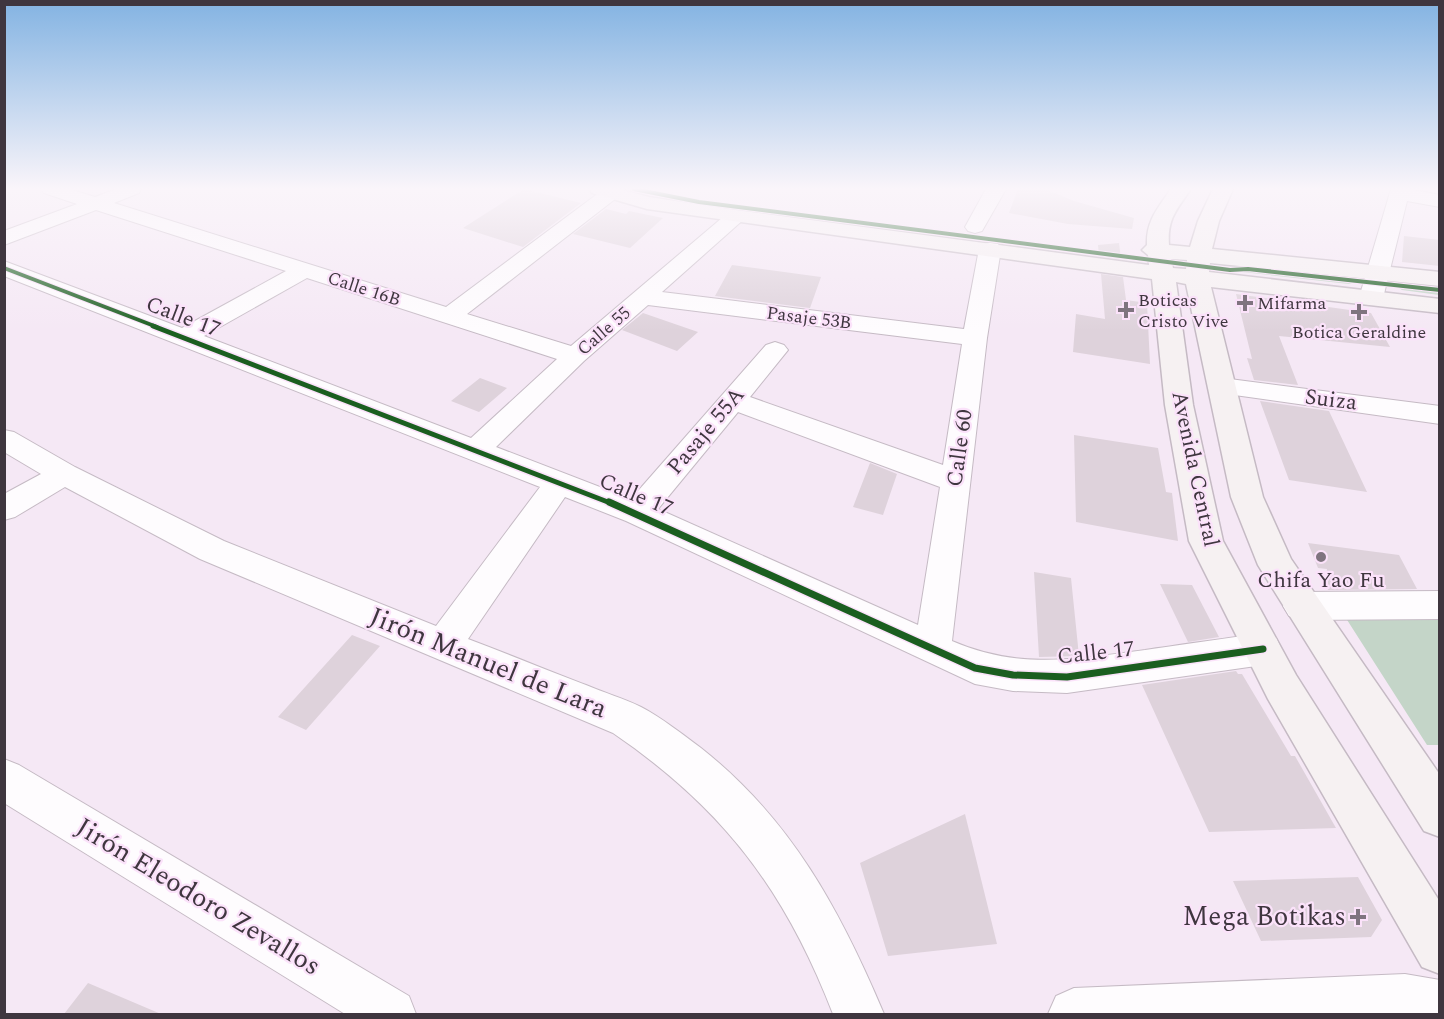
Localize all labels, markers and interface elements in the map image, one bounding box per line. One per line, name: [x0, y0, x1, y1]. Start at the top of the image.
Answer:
street label: Calle 16B: [324, 265, 404, 313]
place label: Boticas Cristo Vive: [1138, 287, 1228, 335]
street label: Calle 17: [141, 288, 225, 346]
place label: Mifarma: [1257, 290, 1326, 317]
marker: Mifarma: [1238, 296, 1252, 310]
street label: Pasaje 53B: [765, 299, 853, 337]
street label: Calle 55: [571, 300, 637, 362]
marker: Boticas Cristo Vive: [1119, 303, 1133, 317]
marker: Botica Geraldine: [1352, 305, 1366, 319]
place label: Botica Geraldine: [1292, 319, 1426, 346]
street label: Pasaje 55A: [659, 380, 753, 482]
street label: Suiza: [1303, 380, 1359, 420]
street label: Avenida Central: [1162, 388, 1228, 550]
street label: Calle 60: [938, 407, 982, 489]
street label: Calle 17: [594, 465, 678, 525]
marker: Chifa Yao Fu: [1314, 550, 1328, 564]
place label: Chifa Yao Fu: [1257, 564, 1385, 597]
street label: Jirón Manuel de Lara: [363, 596, 613, 730]
street label: Calle 17: [1056, 633, 1136, 673]
street label: Jirón Eleodoro Zevallos: [67, 807, 329, 987]
place label: Mega Botikas: [1182, 896, 1346, 938]
marker: Mega Botikas: [1351, 910, 1365, 924]

